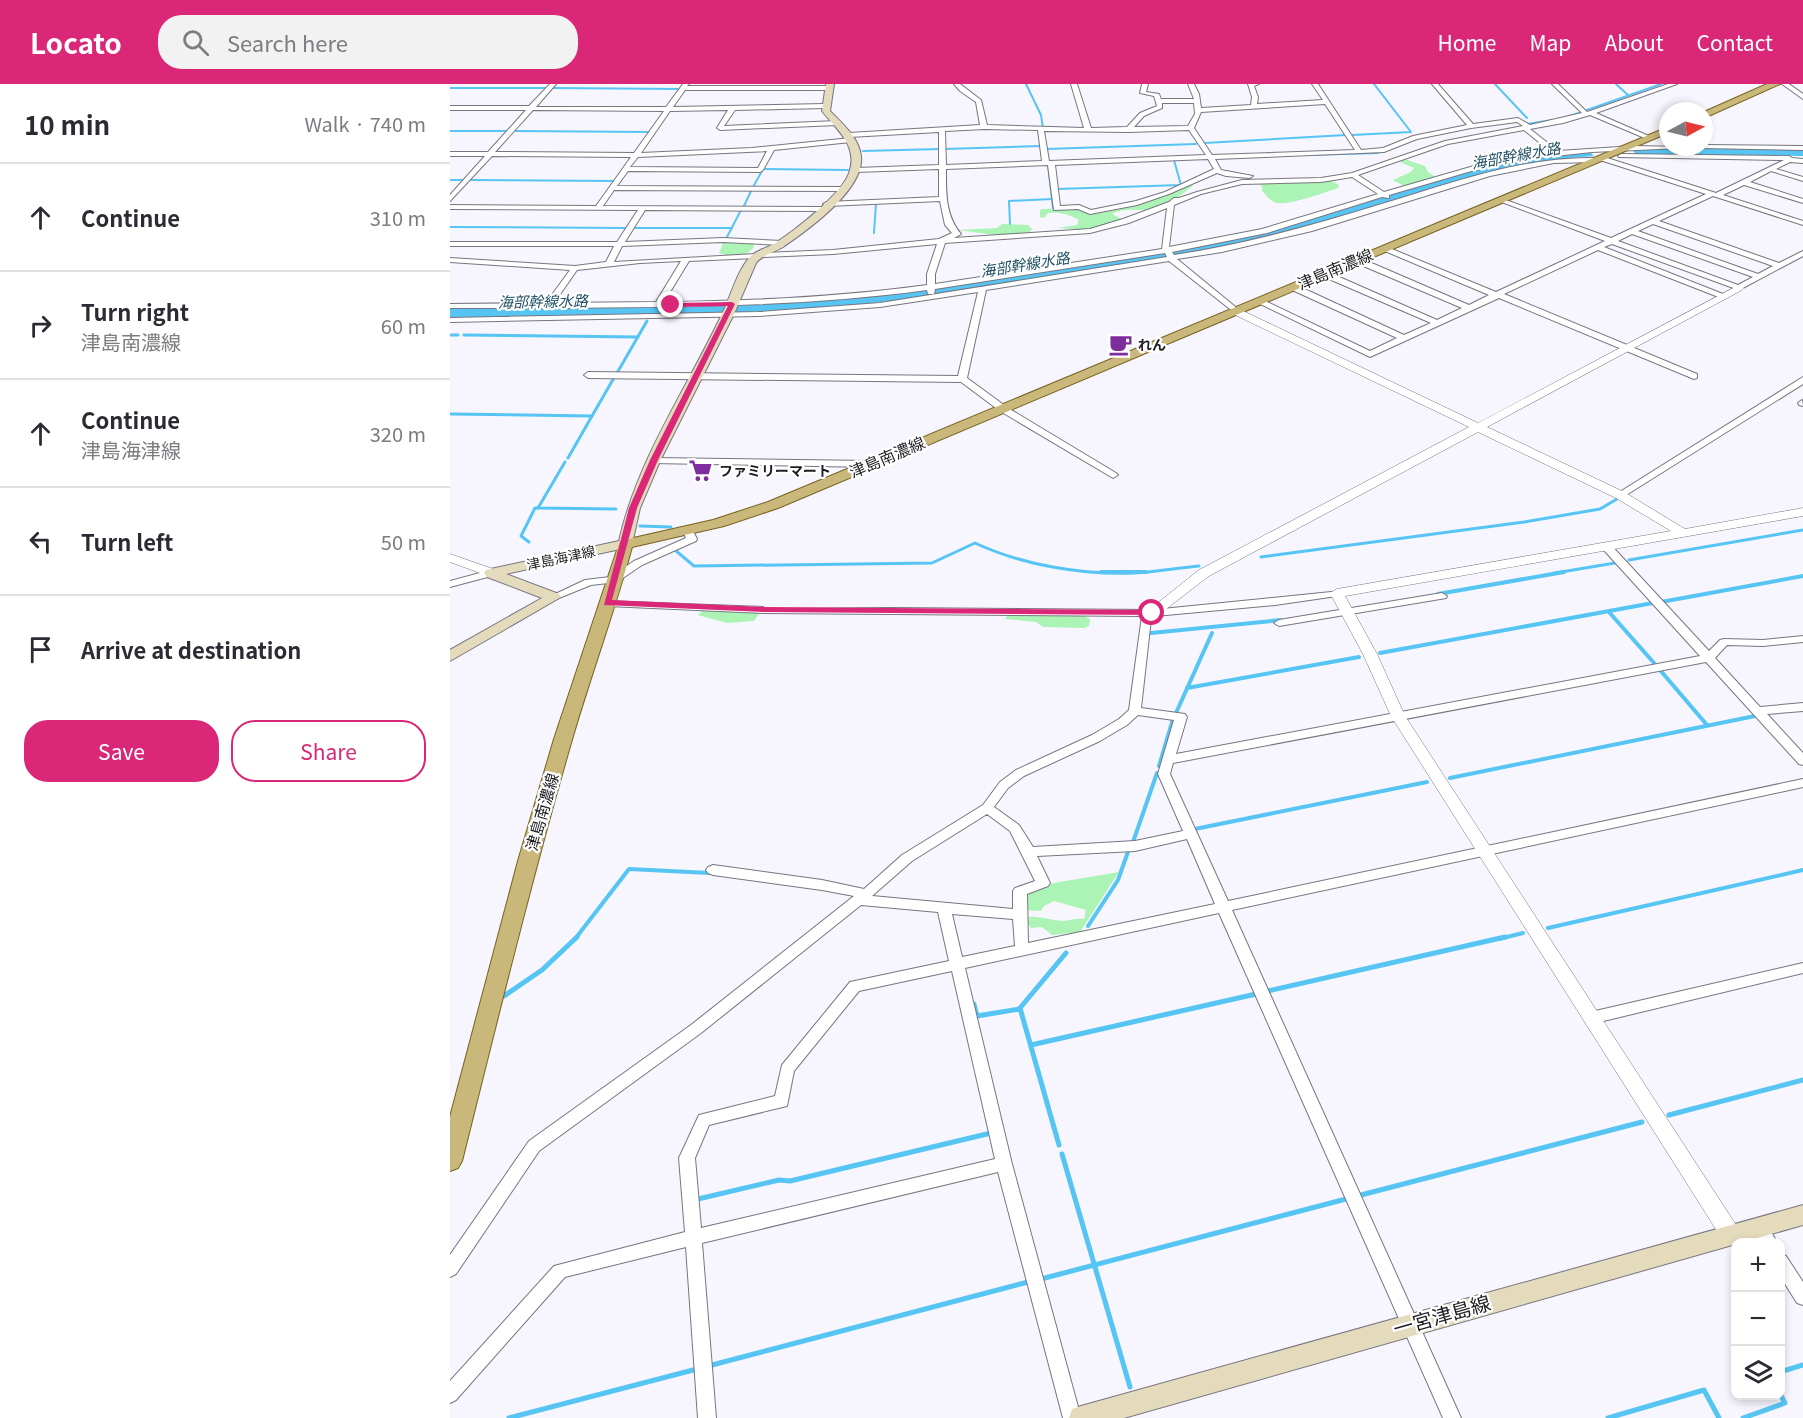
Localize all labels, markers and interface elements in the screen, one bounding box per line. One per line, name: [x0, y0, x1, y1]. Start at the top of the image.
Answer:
search box: [158, 15, 578, 69]
text: Locato: [30, 22, 122, 62]
icon: search: [179, 26, 212, 59]
text: Search here: [227, 26, 348, 58]
text: Home: [1437, 27, 1497, 57]
text: Map: [1530, 27, 1571, 57]
text: About: [1604, 27, 1664, 57]
text: Contact: [1697, 27, 1773, 57]
north arrow: [1659, 102, 1713, 156]
text: 10 min: [24, 105, 110, 142]
text: Walk · 740 m: [304, 109, 426, 138]
water label: 海部幹線水路: [1470, 136, 1564, 173]
icon: ahead: [24, 201, 57, 234]
text: Continue: [81, 201, 180, 233]
text: 310 m: [370, 203, 426, 232]
street label: 津島南濃線: [1293, 241, 1376, 295]
water label: 海部幹線水路: [979, 246, 1073, 281]
water label: 海部幹線水路: [498, 289, 590, 312]
route end: [657, 291, 683, 317]
text: Turn right: [81, 295, 189, 327]
icon: right: [24, 309, 57, 342]
text: 60 m: [381, 311, 426, 340]
text: 津島南濃線: [81, 327, 181, 356]
cafe icon: れん: [1107, 332, 1133, 358]
place label: れん: [1138, 334, 1166, 354]
text: Continue: [81, 403, 180, 435]
icon: ahead: [24, 417, 57, 450]
text: 320 m: [370, 419, 426, 448]
street label: 津島南濃線: [845, 429, 928, 483]
text: 津島海津線: [81, 435, 181, 464]
supermarket icon: ファミリーマート: [688, 458, 714, 484]
place label: ファミリーマート: [719, 460, 831, 480]
icon: left: [24, 525, 57, 558]
text: Turn left: [81, 525, 173, 557]
text: 50 m: [381, 527, 426, 556]
street label: 津島海津線: [524, 540, 597, 574]
route start: [1138, 599, 1164, 625]
icon: arrive: [24, 633, 57, 666]
text: Arrive at destination: [81, 633, 301, 665]
button: Save: [24, 720, 219, 782]
button: Share: [231, 720, 426, 782]
street label: 津島南濃線: [518, 770, 564, 853]
map controls: [1731, 1238, 1785, 1400]
button: +: [1731, 1238, 1785, 1292]
street label: 一宮津島線: [1390, 1287, 1494, 1342]
button: −: [1731, 1292, 1785, 1346]
button: layers: [1731, 1346, 1785, 1400]

